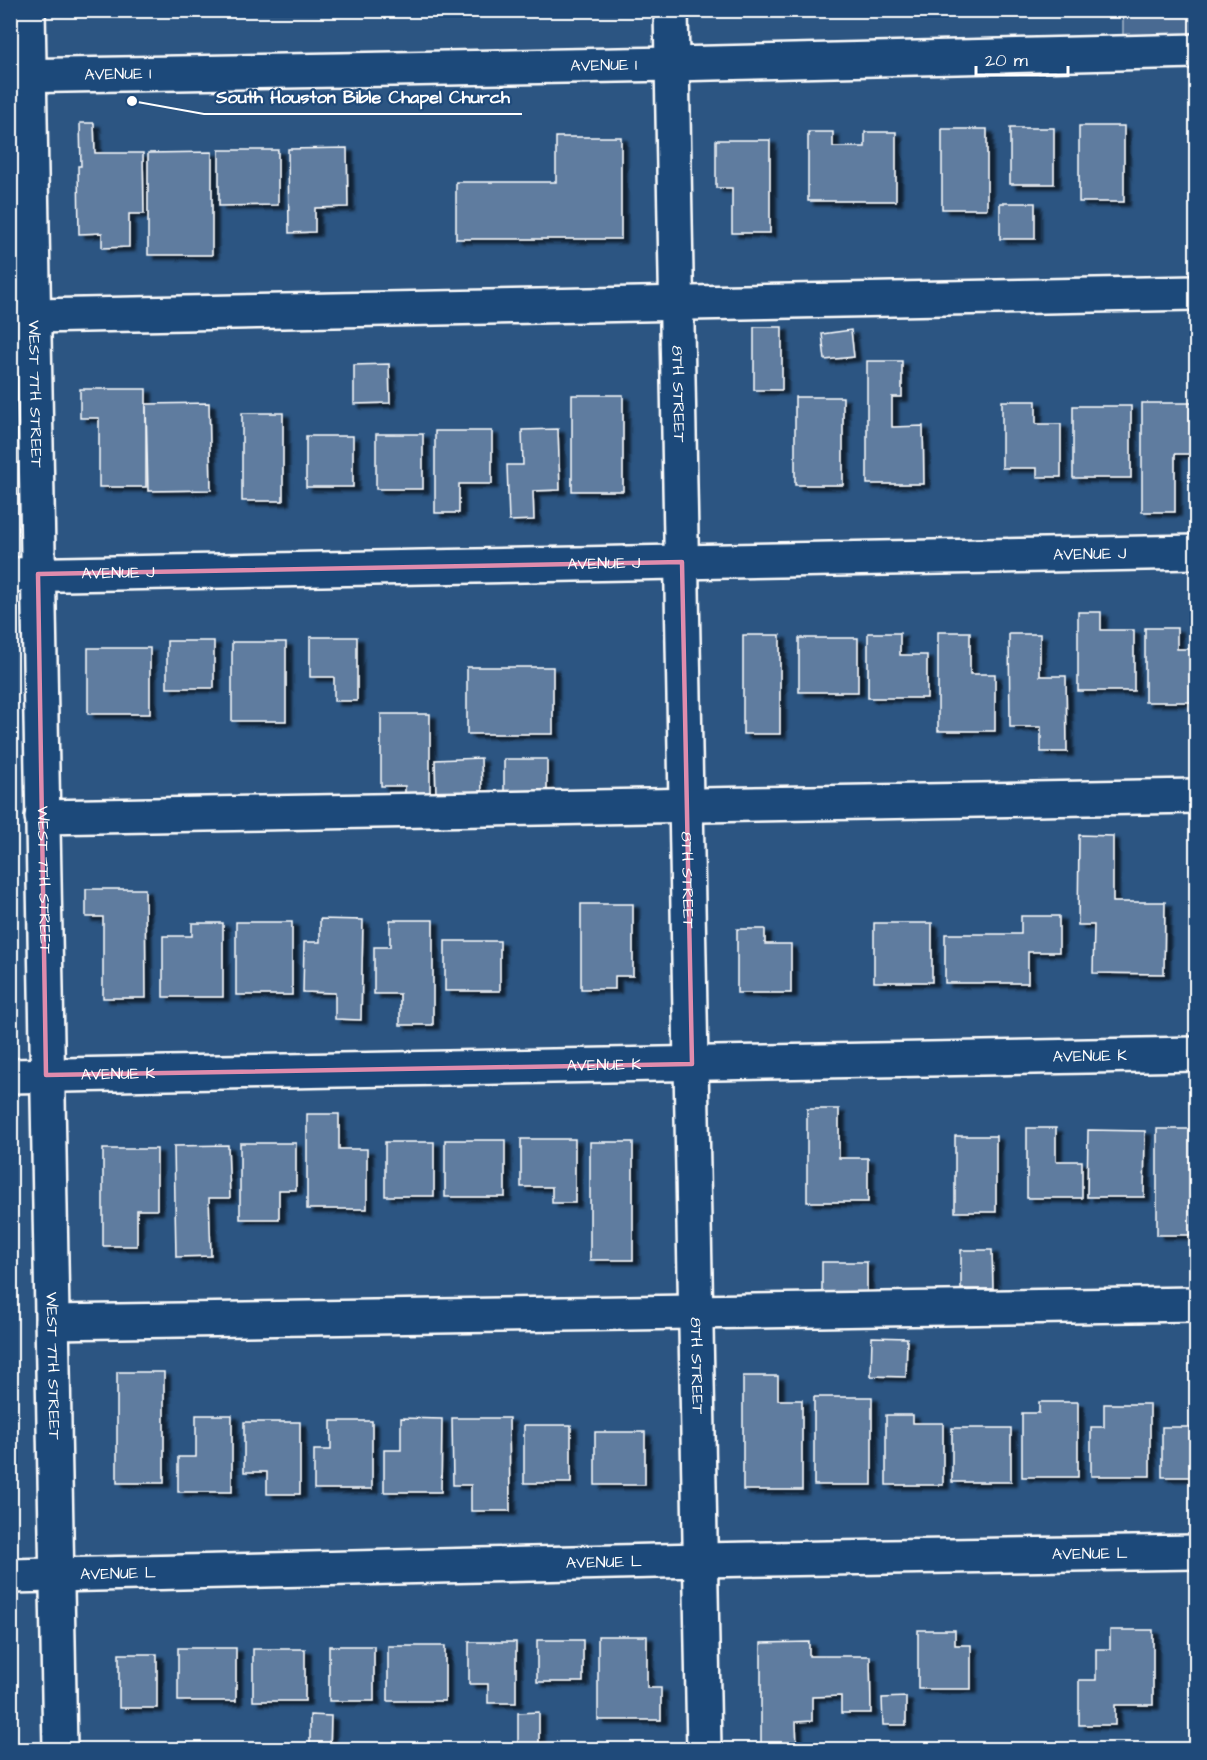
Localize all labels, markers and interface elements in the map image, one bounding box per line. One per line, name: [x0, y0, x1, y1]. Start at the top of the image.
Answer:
scale bar: [976, 39, 1068, 77]
text: 20 m: [985, 48, 1028, 73]
street label: AVENUE I: [570, 54, 638, 77]
street label: AVENUE I: [84, 62, 152, 86]
callout: South Houston Bible Chapel Church: [204, 78, 522, 114]
text: South Houston Bible Chapel Church: [215, 85, 511, 110]
street label: WEST 7TH STREET: [23, 320, 47, 468]
street label: 8TH STREET: [666, 345, 690, 443]
street label: AVENUE J: [1053, 542, 1127, 566]
street label: AVENUE J: [567, 552, 641, 575]
street label: AVENUE J: [81, 561, 155, 585]
street label: WEST 7TH STREET: [32, 806, 56, 954]
street label: 8TH STREET: [676, 831, 699, 929]
street label: AVENUE K: [1052, 1044, 1127, 1068]
street label: AVENUE K: [567, 1053, 642, 1077]
street label: AVENUE K: [81, 1062, 156, 1086]
street label: WEST 7TH STREET: [41, 1292, 65, 1440]
street label: 8TH STREET: [685, 1317, 709, 1414]
street label: AVENUE L: [1052, 1542, 1128, 1565]
street label: AVENUE L: [566, 1550, 642, 1574]
street label: AVENUE L: [80, 1562, 156, 1585]

